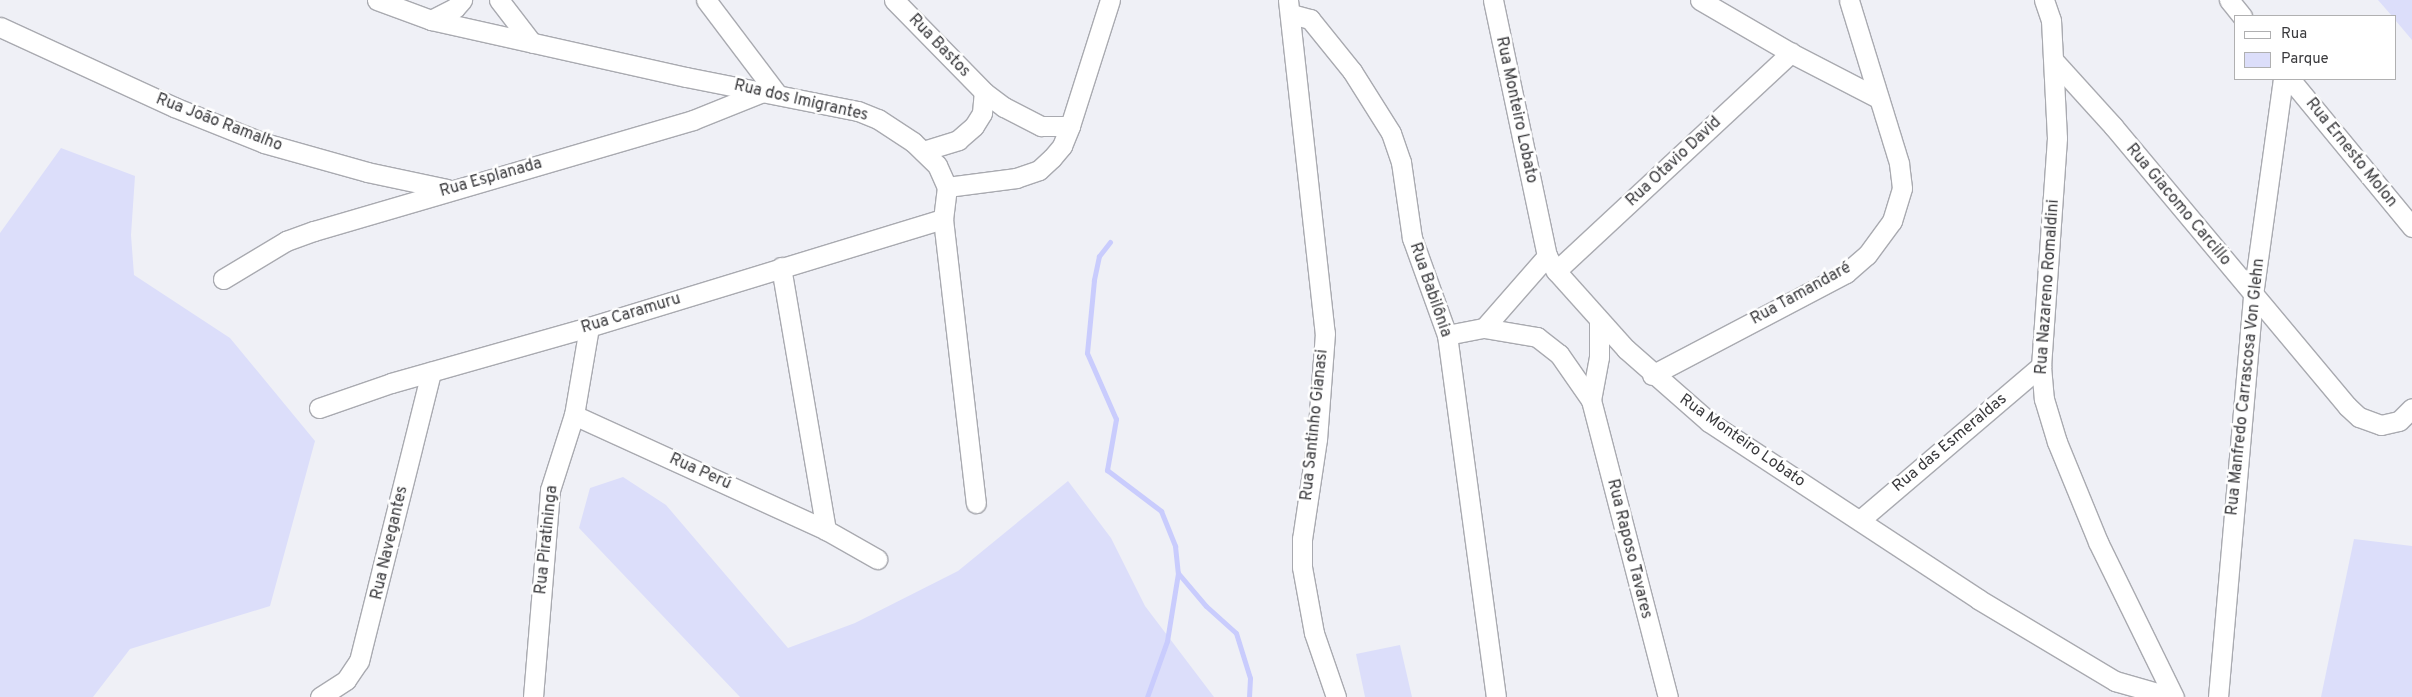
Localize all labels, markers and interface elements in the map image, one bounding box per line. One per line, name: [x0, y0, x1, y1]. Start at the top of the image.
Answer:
street label: Rua Bastos: [904, 10, 974, 82]
legend: [2234, 15, 2397, 80]
text: Rua: [2281, 25, 2307, 44]
street label: Rua Monteiro Lobato: [1491, 35, 1541, 185]
text: Parque: [2281, 50, 2329, 69]
street label: Rua dos Imigrantes: [732, 76, 870, 126]
street label: Rua João Ramalho: [153, 90, 285, 156]
street label: Rua Ernesto Molon: [2301, 95, 2401, 211]
street label: Rua Otavio David: [1623, 113, 1725, 211]
street label: Rua Giacomo Carcillo: [2121, 140, 2235, 270]
street label: Rua Esplanada: [438, 154, 544, 202]
street label: Rua Nazareno Romaldini: [2032, 199, 2064, 375]
street label: Rua Babilônia: [1405, 240, 1455, 340]
street label: Rua Manfredo Carrascosa Von Glehn: [2223, 257, 2269, 517]
street label: Rua Tamandaré: [1747, 258, 1855, 330]
street label: Rua Caramuru: [579, 290, 683, 338]
street label: Rua Santinho Gianasi: [1297, 348, 1333, 502]
street label: Rua Monteiro Lobato: [1675, 390, 1809, 492]
street label: Rua das Esmeraldas: [1889, 390, 2011, 496]
street label: Rua Perú: [666, 450, 734, 494]
street label: Rua Raposo Tavares: [1602, 477, 1656, 621]
street label: Rua Navegantes: [368, 484, 412, 602]
street label: Rua Piratininga: [532, 485, 562, 595]

